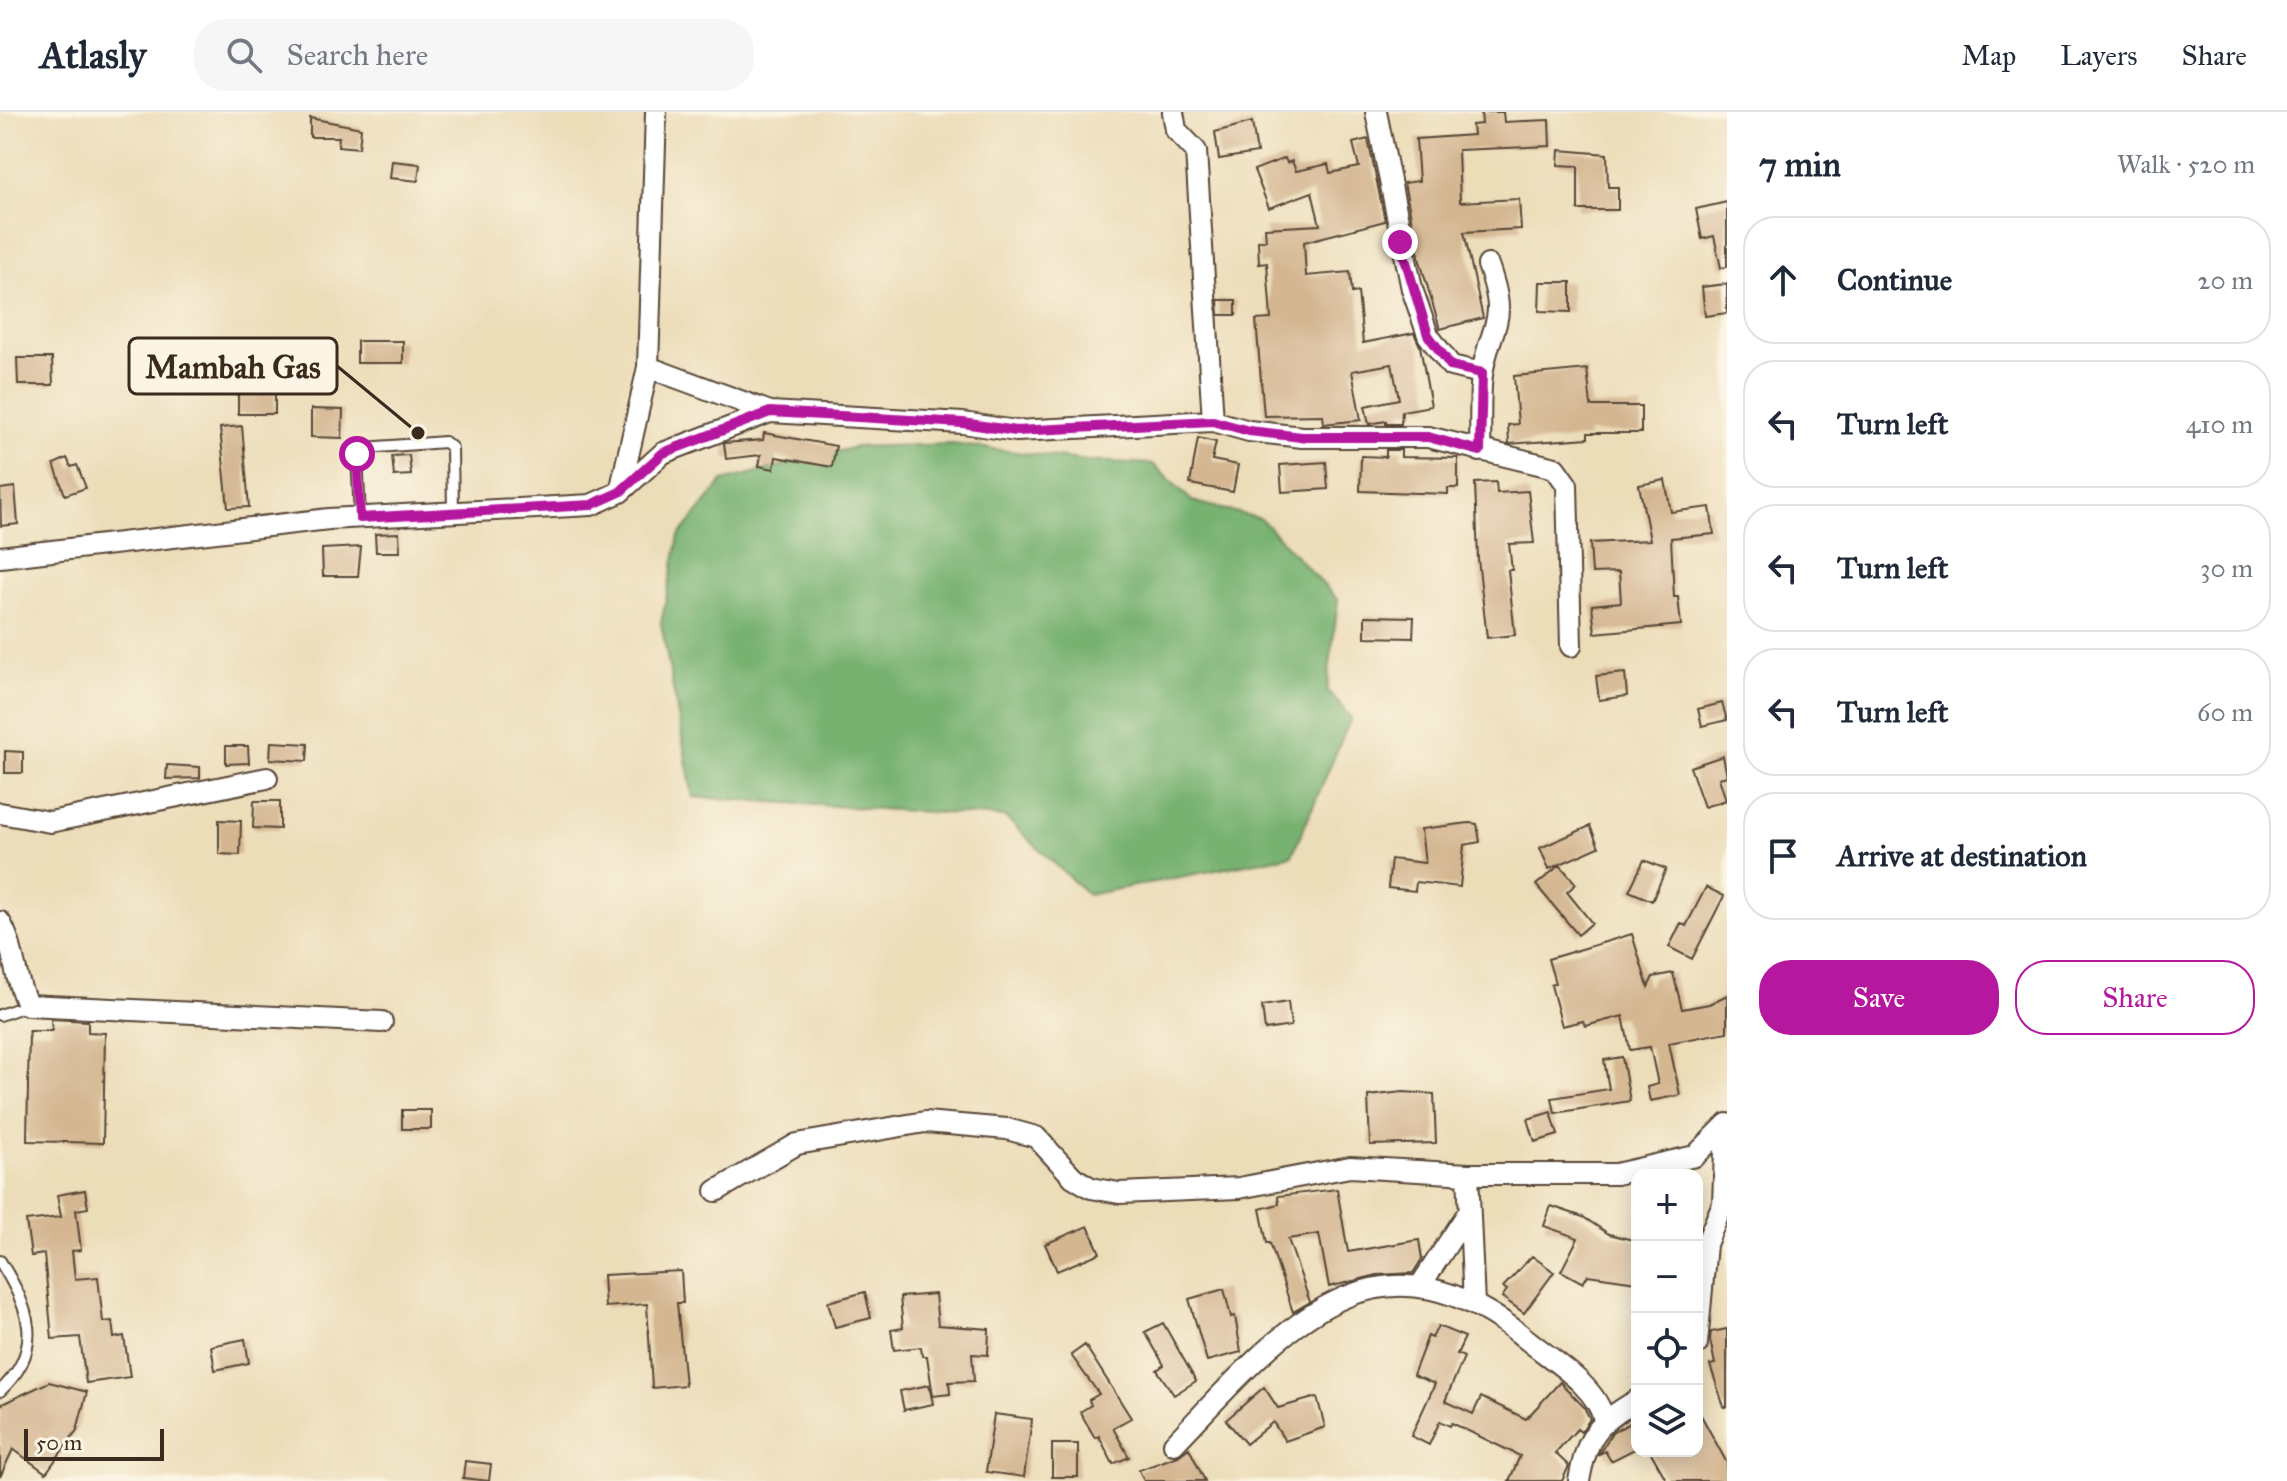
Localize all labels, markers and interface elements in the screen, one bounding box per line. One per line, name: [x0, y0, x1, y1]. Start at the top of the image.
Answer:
search box: [194, 19, 754, 91]
text: Atlasly: [40, 32, 146, 78]
icon: search: [222, 33, 266, 77]
text: Search here: [286, 37, 428, 73]
text: Map: [1961, 38, 2016, 73]
text: Layers: [2060, 38, 2138, 73]
text: Share: [2182, 38, 2247, 73]
text: 7 min: [1759, 144, 1841, 185]
text: Walk · 520 m: [2117, 148, 2255, 180]
route end: [1382, 224, 1418, 260]
icon: ahead: [1761, 258, 1805, 302]
text: Continue: [1837, 262, 1952, 298]
text: 20 m: [2198, 264, 2253, 296]
callout: Mambah Gas: [129, 338, 337, 394]
text: Mambah Gas: [145, 348, 321, 387]
icon: left: [1761, 402, 1805, 446]
text: Turn left: [1837, 406, 1948, 442]
text: 410 m: [2186, 408, 2253, 440]
route start: [339, 436, 375, 472]
icon: left: [1761, 546, 1805, 590]
text: Turn left: [1837, 550, 1948, 586]
text: 30 m: [2200, 552, 2253, 584]
icon: left: [1761, 690, 1805, 734]
text: Turn left: [1837, 694, 1948, 730]
text: 60 m: [2197, 696, 2253, 728]
icon: arrive: [1761, 834, 1805, 878]
text: Arrive at destination: [1837, 838, 2087, 874]
button: Save: [1759, 960, 1999, 1035]
button: Share: [2015, 960, 2255, 1035]
map controls: [1631, 1169, 1703, 1457]
button: +: [1631, 1169, 1703, 1241]
button: −: [1631, 1241, 1703, 1313]
button: locate: [1631, 1313, 1703, 1385]
button: layers: [1631, 1385, 1703, 1457]
scale bar: [24, 1425, 164, 1461]
text: 50 m: [36, 1429, 82, 1456]

